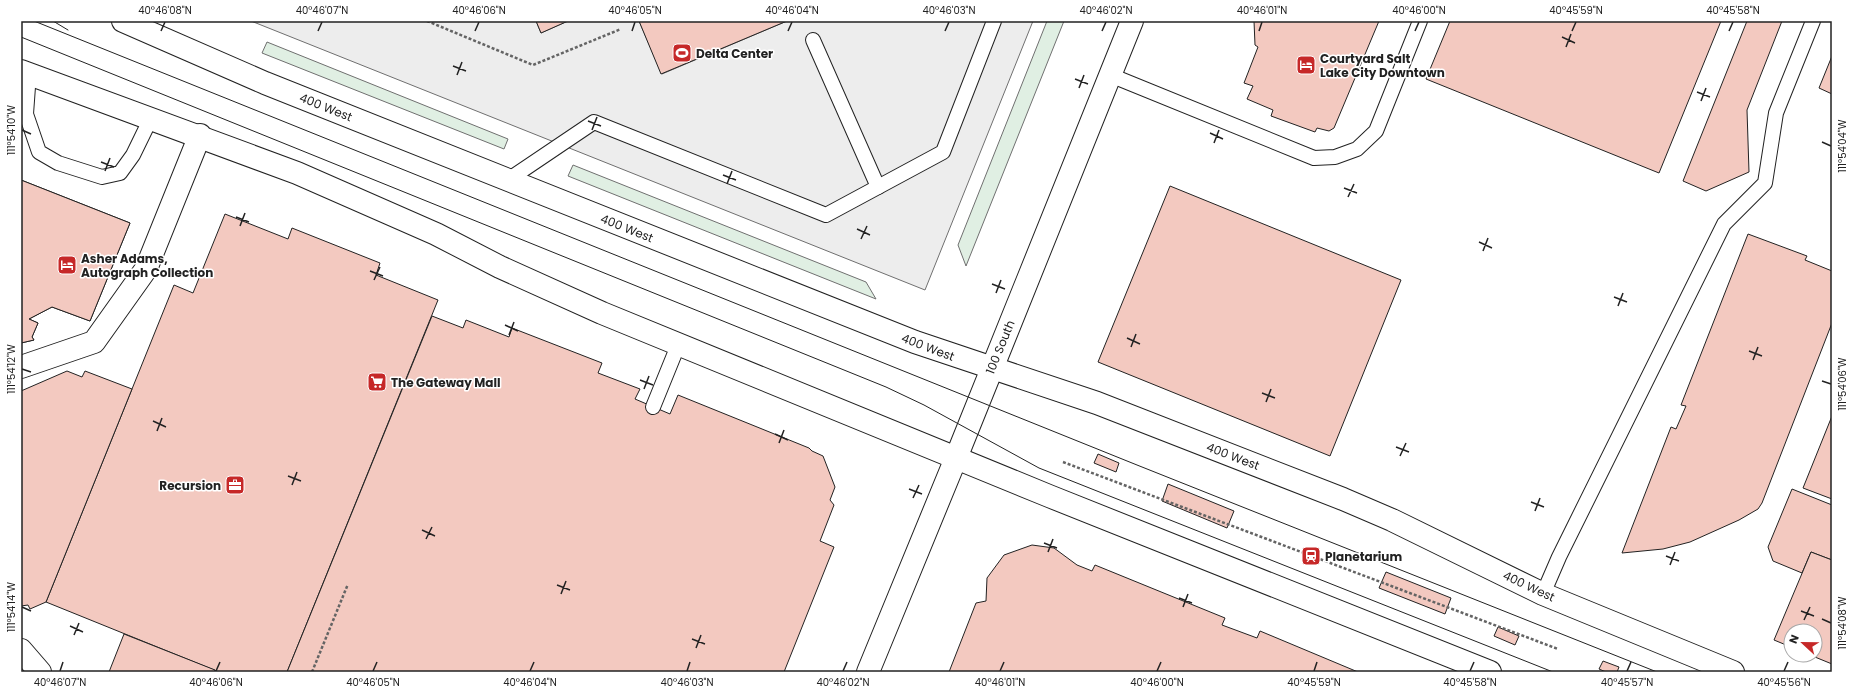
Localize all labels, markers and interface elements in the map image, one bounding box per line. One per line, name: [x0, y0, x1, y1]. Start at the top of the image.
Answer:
text: 40°46'08"N: [138, 3, 192, 18]
text: 40°46'07"N: [296, 3, 348, 18]
text: 40°46'06"N: [452, 3, 506, 18]
text: 40°46'05"N: [608, 3, 662, 18]
text: 40°46'04"N: [765, 3, 819, 18]
text: 40°46'03"N: [922, 3, 976, 18]
text: 40°46'02"N: [1080, 3, 1132, 18]
text: 40°46'01"N: [1237, 3, 1287, 18]
text: 40°46'00"N: [1392, 3, 1446, 18]
text: 40°45'59"N: [1549, 3, 1603, 18]
text: 40°45'58"N: [1706, 3, 1760, 18]
sports icon: Delta Center: [671, 42, 693, 64]
place label: Delta Center: [696, 45, 773, 62]
place label: Courtyard Salt Lake City Downtown: [1320, 50, 1445, 81]
hotel icon: Courtyard Salt Lake City Downtown: [1295, 54, 1317, 76]
street label: 400 West: [297, 89, 355, 125]
text: 111°54'10"W: [4, 105, 19, 155]
text: 111°54'04"W: [1835, 119, 1850, 173]
street label: 400 West: [598, 210, 656, 246]
place label: Asher Adams, Autograph Collection: [81, 250, 213, 281]
hotel icon: Asher Adams, Autograph Collection: [56, 254, 78, 276]
street label: 100 South: [982, 318, 1018, 376]
street label: 400 West: [899, 329, 957, 365]
text: 111°54'12"W: [4, 344, 19, 394]
text: 111°54'06"W: [1835, 357, 1850, 411]
supermarket icon: The Gateway Mall: [366, 371, 388, 393]
place label: The Gateway Mall: [391, 374, 501, 391]
street label: 400 West: [1204, 438, 1262, 474]
office icon: Recursion: [224, 474, 246, 496]
place label: Recursion: [159, 477, 221, 494]
station icon: Planetarium: [1300, 545, 1322, 567]
place label: Planetarium: [1325, 548, 1402, 565]
street label: 400 West: [1500, 567, 1558, 605]
text: 111°54'14"W: [4, 582, 19, 632]
text: 111°54'08"W: [1835, 596, 1850, 650]
north arrow: [1783, 623, 1823, 663]
text: N: [1785, 632, 1803, 646]
text: 40°46'07"N: [34, 675, 86, 690]
text: 40°46'06"N: [189, 675, 243, 690]
text: 40°46'05"N: [346, 675, 400, 690]
text: 40°46'04"N: [503, 675, 557, 690]
text: 40°46'03"N: [660, 675, 714, 690]
text: 40°46'02"N: [817, 675, 869, 690]
text: 40°46'01"N: [975, 675, 1025, 690]
text: 40°46'00"N: [1130, 675, 1184, 690]
text: 40°45'59"N: [1287, 675, 1341, 690]
text: 40°45'58"N: [1443, 675, 1497, 690]
text: 40°45'57"N: [1601, 675, 1653, 690]
text: 40°45'56"N: [1757, 675, 1811, 690]

